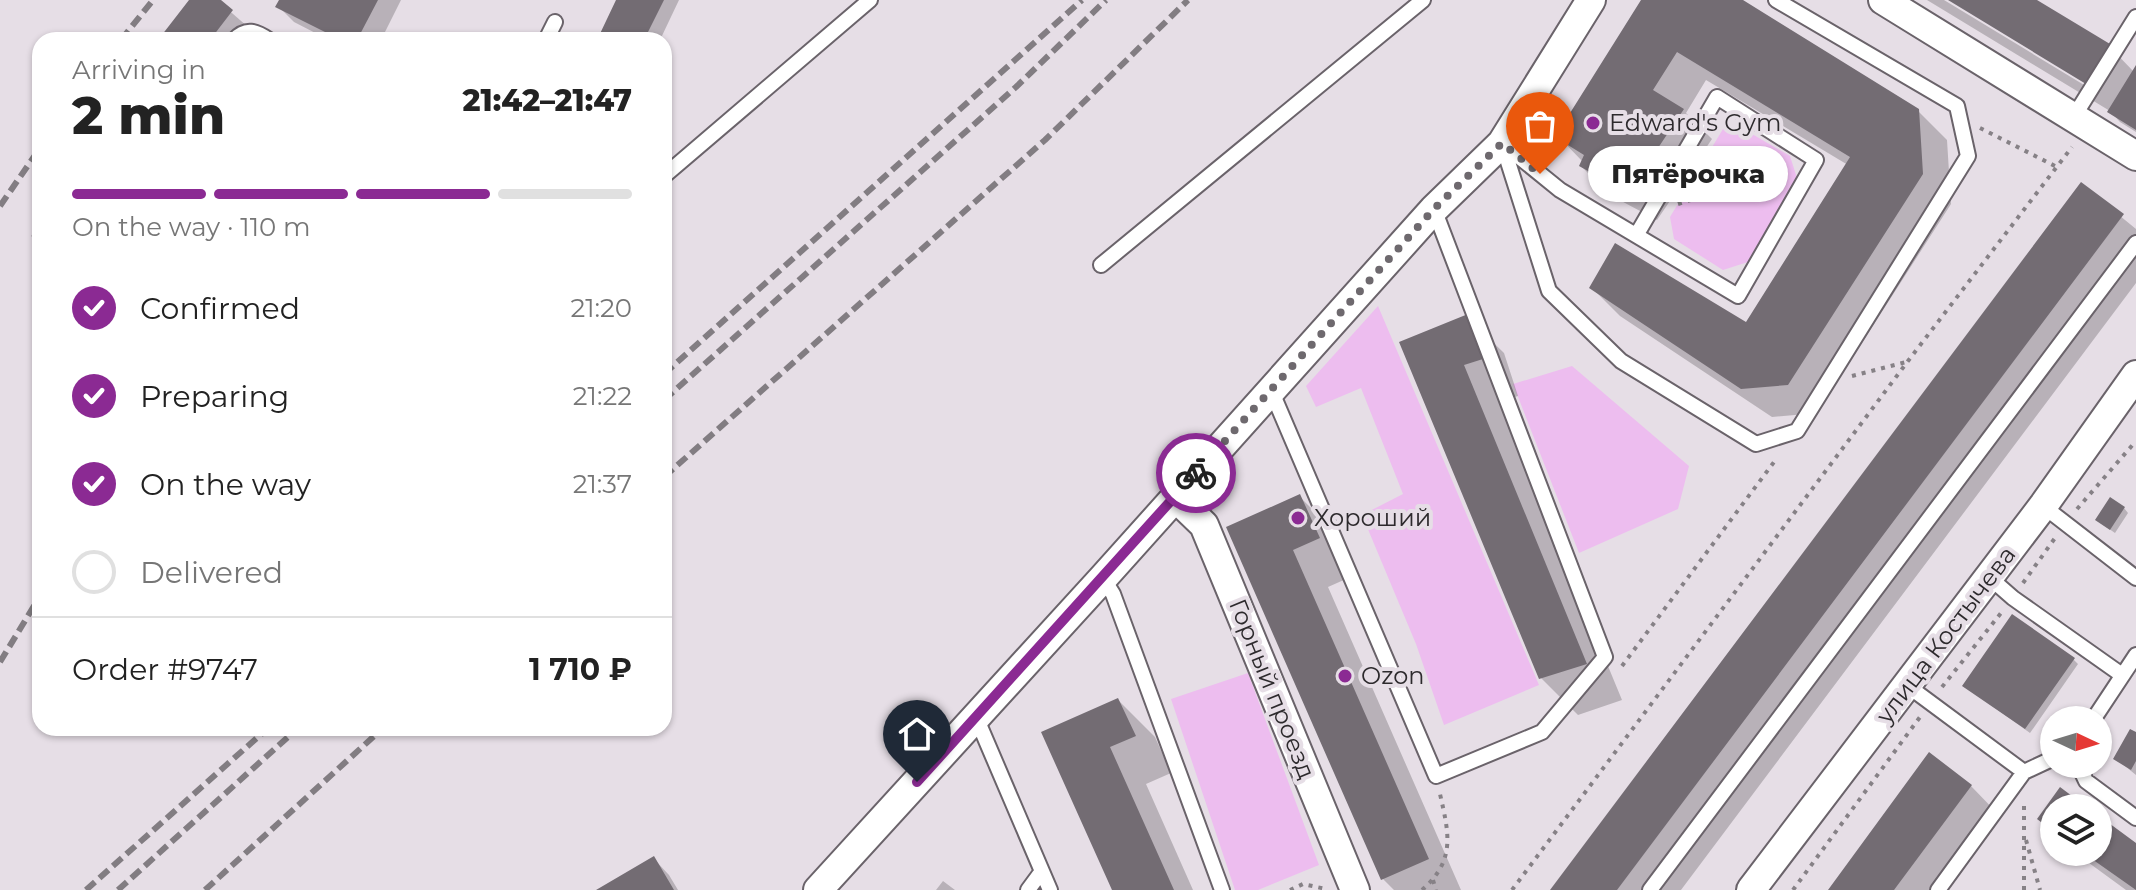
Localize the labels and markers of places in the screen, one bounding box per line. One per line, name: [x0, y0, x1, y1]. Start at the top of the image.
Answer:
pin: [1506, 92, 1574, 174]
place label: Edward's Gym: [1609, 108, 1781, 137]
marker: Edward's Gym: [1584, 114, 1602, 132]
callout: Пятёрочка: [1588, 146, 1788, 202]
place label: Хороший: [1314, 503, 1431, 532]
marker: Хороший: [1289, 509, 1307, 527]
place label: Ozon: [1361, 661, 1424, 690]
marker: Ozon: [1336, 667, 1354, 685]
pin: [883, 700, 951, 782]

